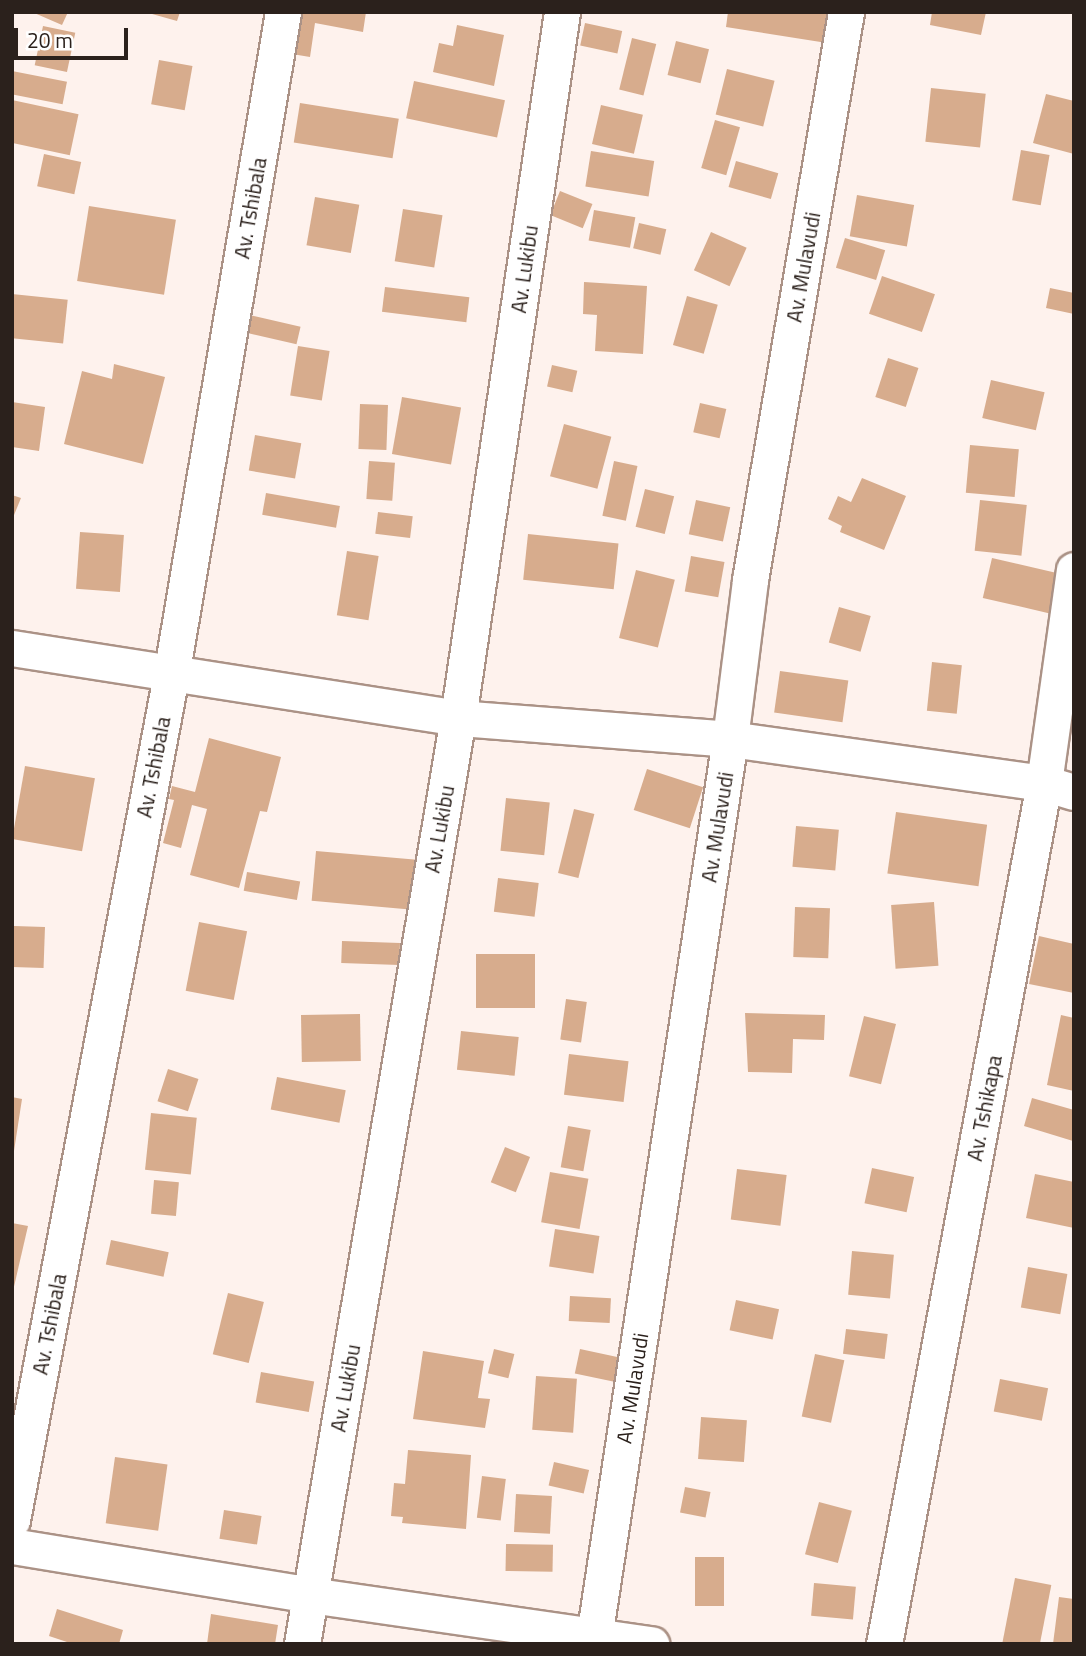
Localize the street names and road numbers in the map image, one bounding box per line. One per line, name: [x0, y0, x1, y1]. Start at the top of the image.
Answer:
street label: Av. Tshibala: [229, 155, 271, 261]
street label: Av. Mulavudi: [781, 210, 825, 324]
street label: Av. Lukibu: [505, 223, 543, 315]
street label: Av. Tshibala: [131, 714, 175, 820]
street label: Av. Mulavudi: [696, 770, 738, 884]
street label: Av. Lukibu: [419, 783, 459, 875]
street label: Av. Tshikapa: [961, 1053, 1007, 1163]
street label: Av. Tshibala: [27, 1271, 71, 1377]
street label: Av. Mulavudi: [611, 1331, 653, 1445]
street label: Av. Lukibu: [325, 1342, 365, 1434]

